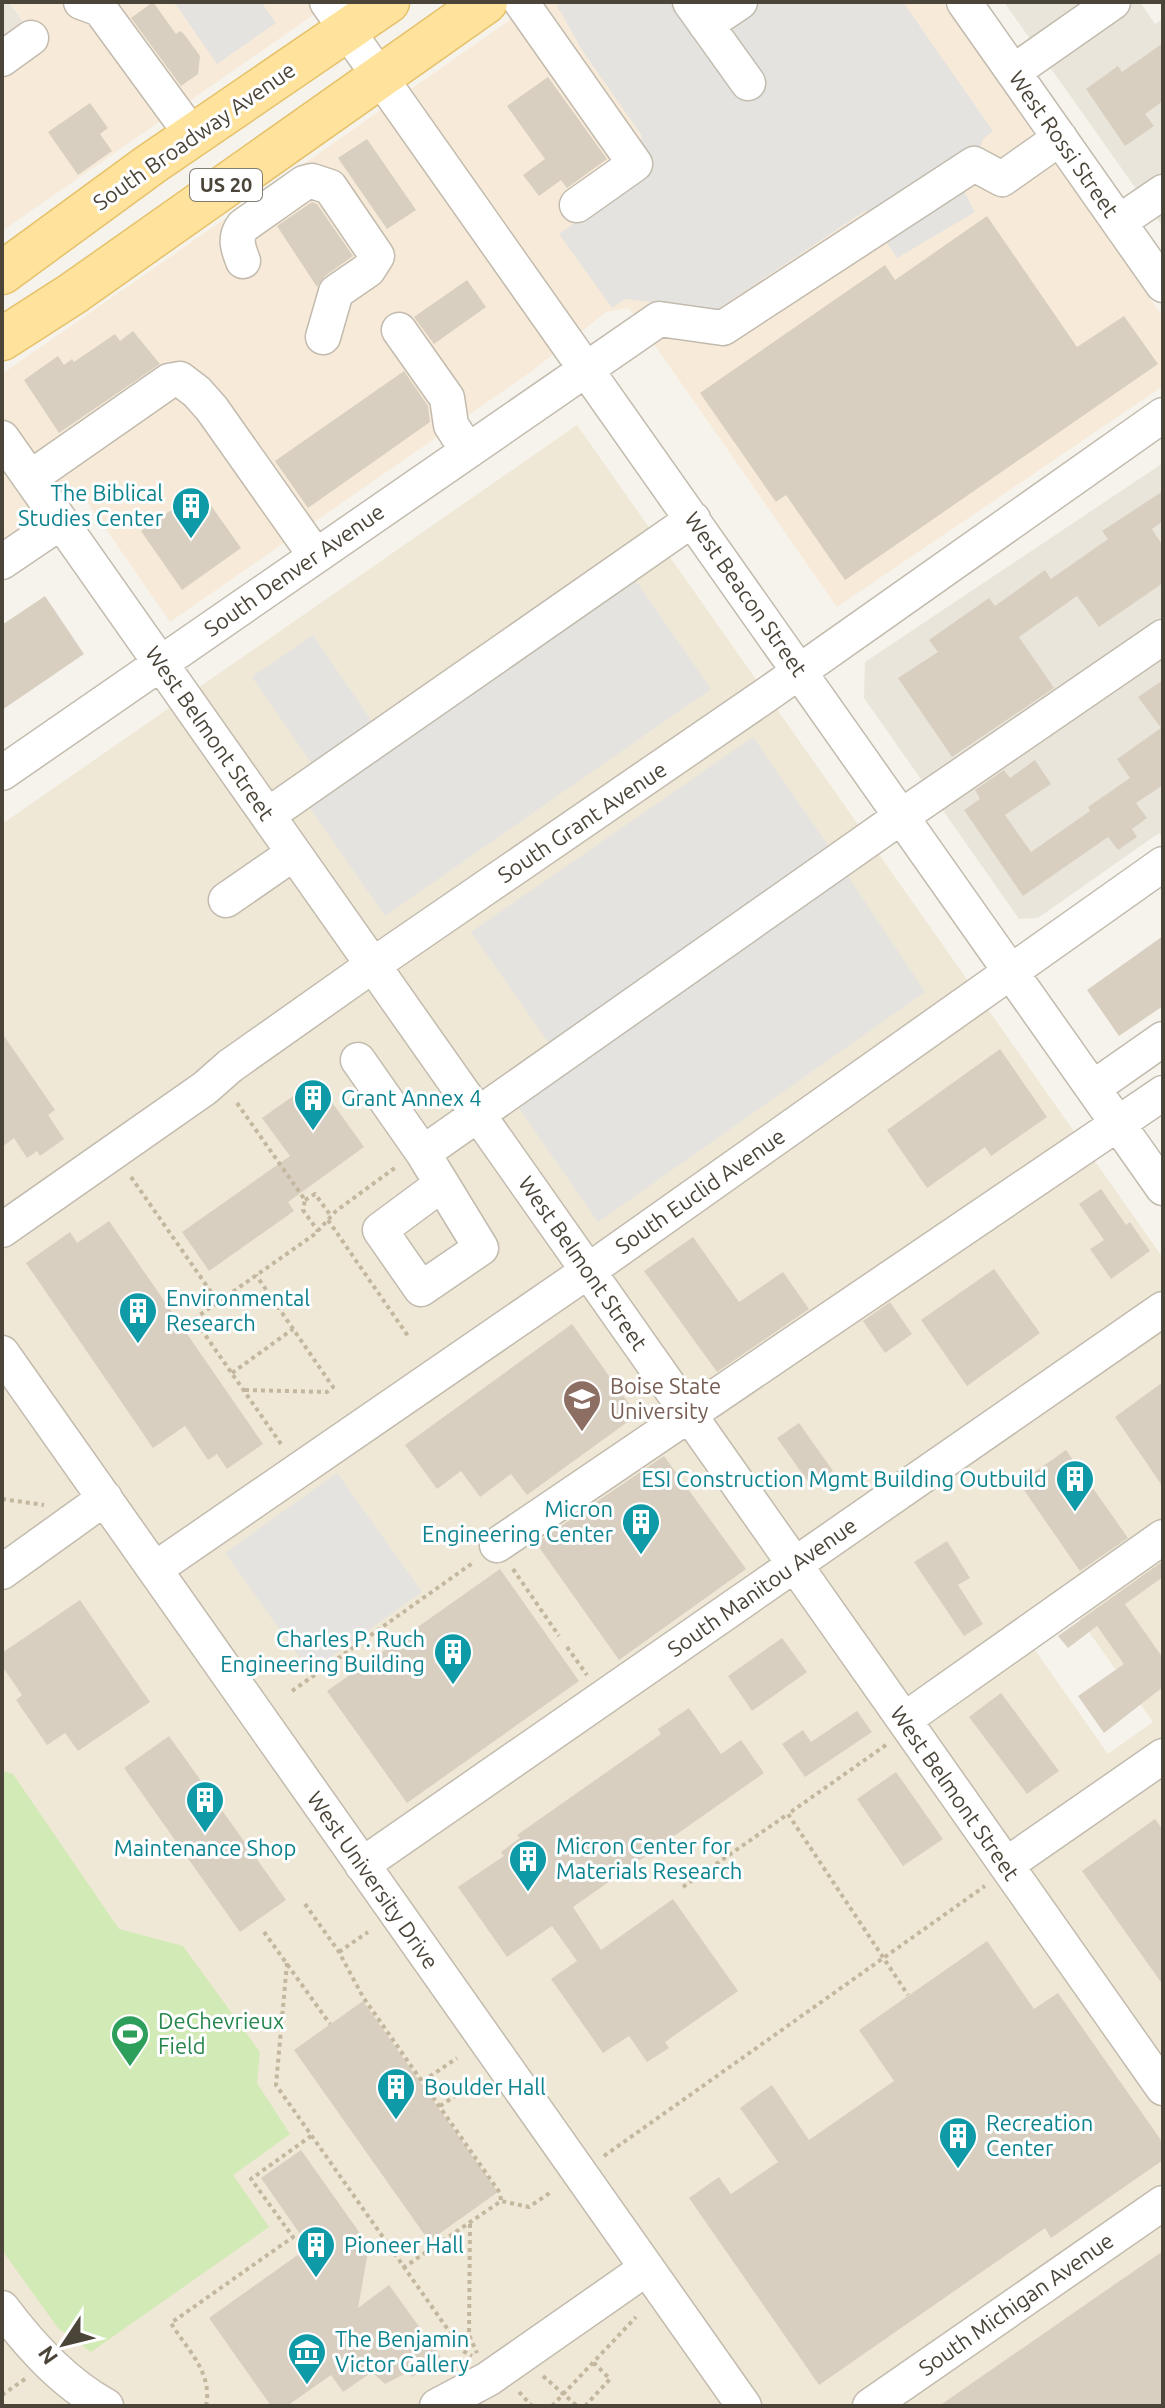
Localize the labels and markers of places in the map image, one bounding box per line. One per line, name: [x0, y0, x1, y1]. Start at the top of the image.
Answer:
place label: The Biblical Studies Center: [18, 480, 164, 530]
building icon: The Biblical Studies Center: [170, 485, 212, 540]
building icon: Grant Annex 4: [292, 1077, 334, 1132]
place label: Grant Annex 4: [341, 1085, 482, 1110]
place label: Environmental Research: [166, 1285, 310, 1335]
building icon: Environmental Research: [117, 1290, 159, 1345]
place label: Boise State University: [610, 1373, 721, 1423]
school or university icon: Boise State University: [561, 1378, 603, 1433]
building icon: ESI Construction Mgmt Building Outbuild: [1054, 1458, 1096, 1513]
place label: ESI Construction Mgmt Building Outbuild: [642, 1466, 1047, 1491]
place label: Micron Engineering Center: [422, 1496, 614, 1546]
building icon: Micron Engineering Center: [620, 1501, 662, 1556]
place label: Charles P. Ruch Engineering Building: [220, 1626, 425, 1676]
building icon: Charles P. Ruch Engineering Building: [432, 1631, 474, 1686]
building icon: Maintenance Shop: [184, 1779, 226, 1834]
place label: Micron Center for Materials Research: [556, 1833, 742, 1883]
place label: Maintenance Shop: [114, 1835, 296, 1860]
building icon: Micron Center for Materials Research: [507, 1838, 549, 1893]
place label: DeChevrieux Field: [158, 2008, 284, 2058]
sports icon: DeChevrieux Field: [109, 2013, 151, 2068]
building icon: Boulder Hall: [375, 2066, 417, 2121]
place label: Boulder Hall: [424, 2074, 546, 2099]
place label: Recreation Center: [986, 2110, 1093, 2160]
building icon: Recreation Center: [937, 2115, 979, 2170]
building icon: Pioneer Hall: [295, 2224, 337, 2279]
place label: Pioneer Hall: [344, 2232, 464, 2257]
place label: The Benjamin Victor Gallery: [335, 2326, 469, 2376]
museum icon: The Benjamin Victor Gallery: [286, 2331, 328, 2386]

